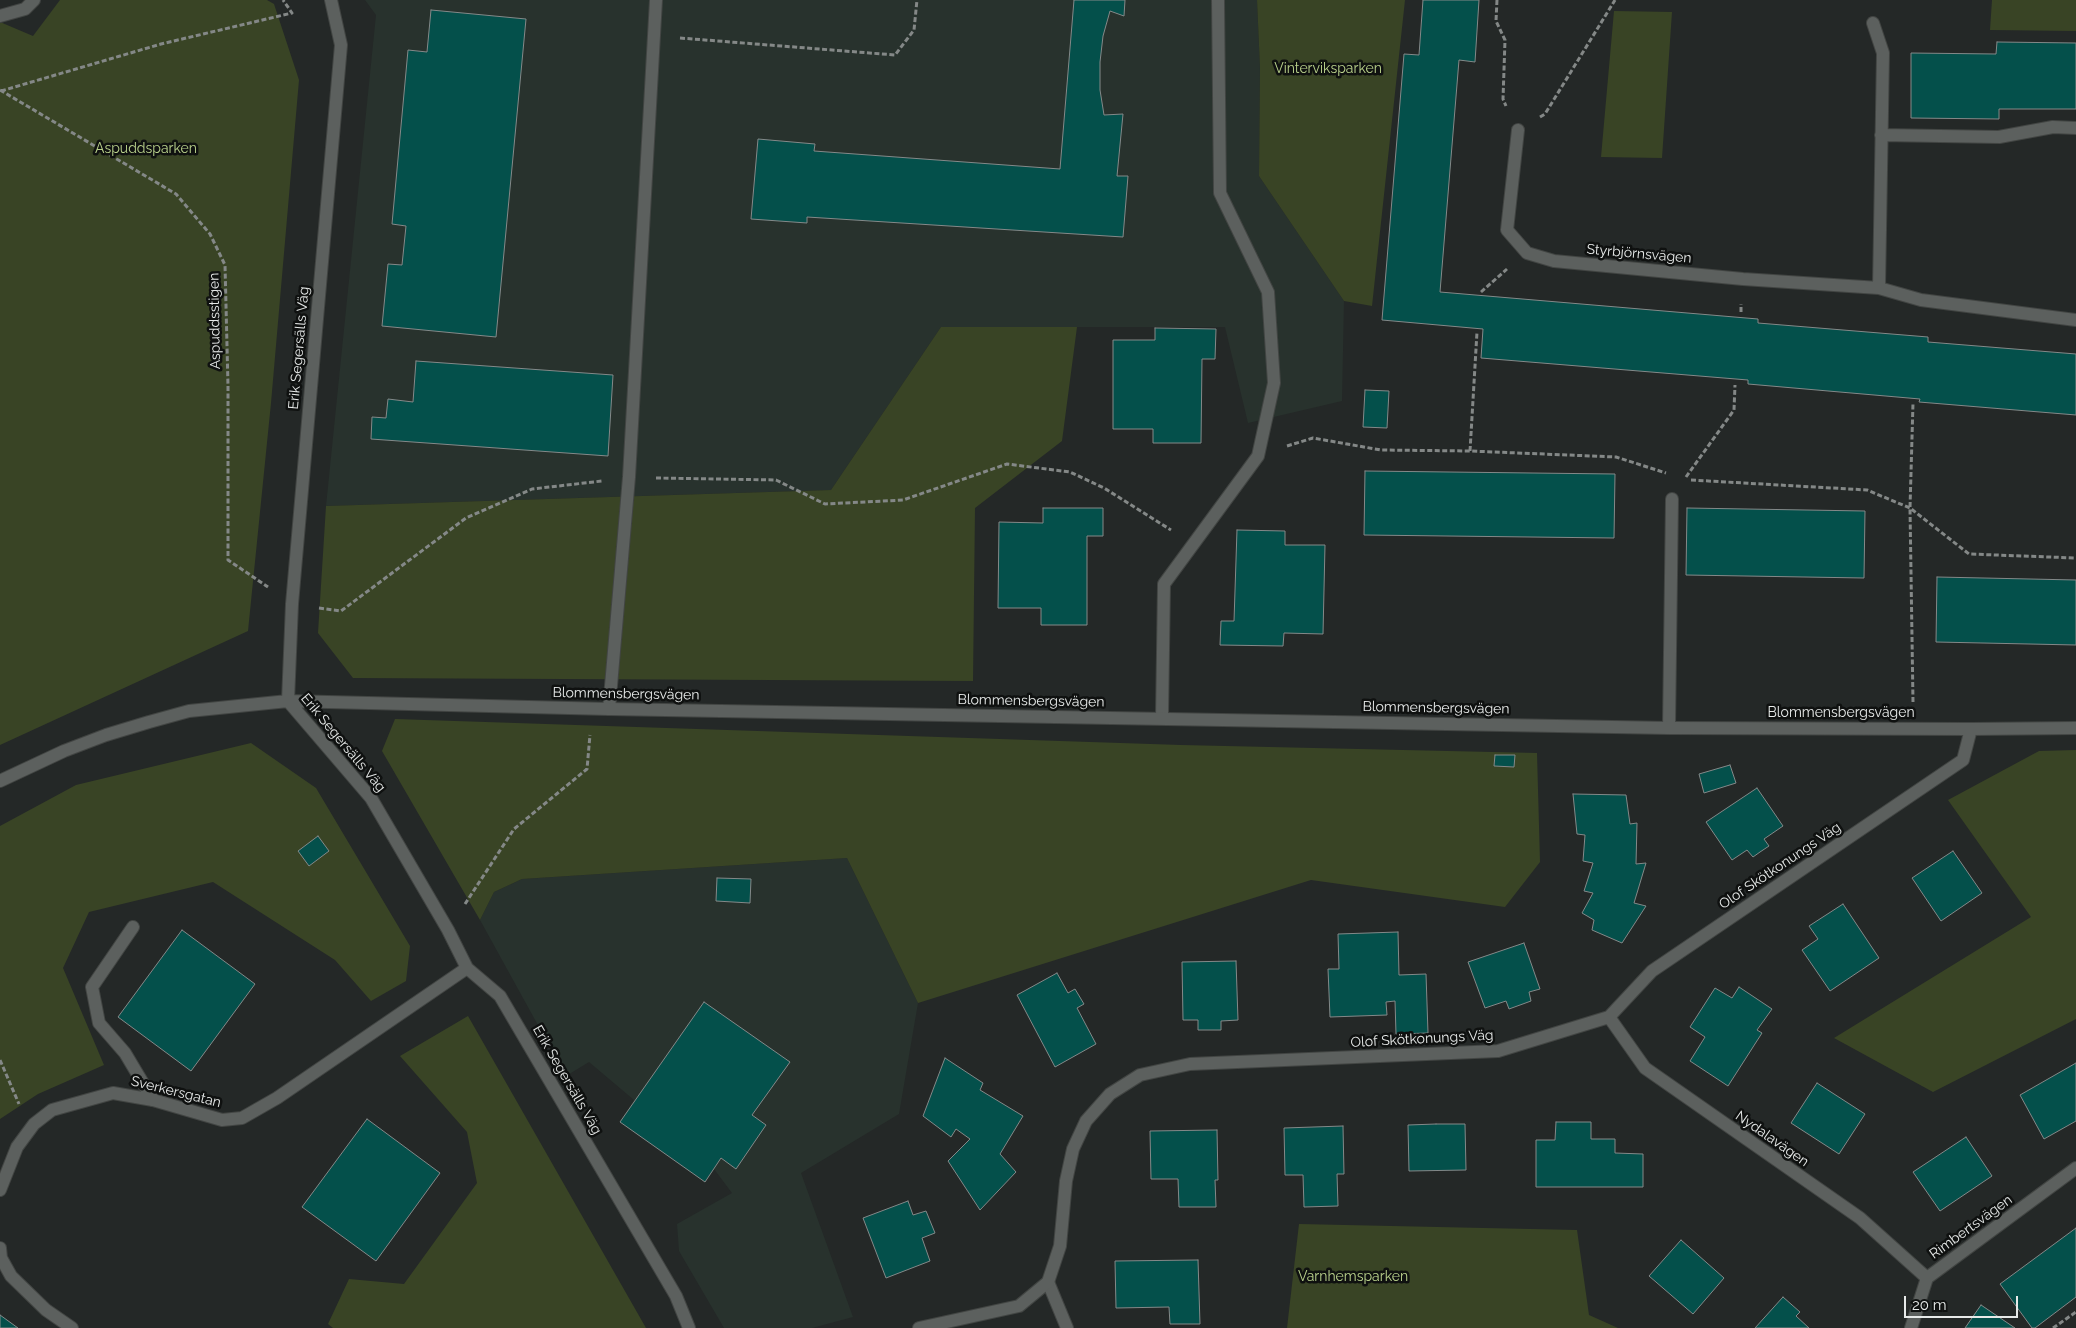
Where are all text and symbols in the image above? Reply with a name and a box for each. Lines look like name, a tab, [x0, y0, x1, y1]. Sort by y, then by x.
park label: Vinterviksparken	[1274, 61, 1382, 77]
park label: Aspuddsparken	[95, 141, 197, 157]
street label: Styrbjörnsvägen	[1586, 241, 1692, 267]
street label: Aspuddsstigen	[206, 272, 224, 370]
street label: Erik Segersälls Väg	[285, 286, 313, 410]
street label: Blommensbergsvägen	[552, 684, 700, 704]
street label: Erik Segersälls Väg	[297, 690, 389, 796]
street label: Blommensbergsvägen	[957, 691, 1105, 711]
street label: Blommensbergsvägen	[1362, 698, 1510, 718]
street label: Blommensbergsvägen	[1767, 705, 1915, 721]
street label: Olof Skötkonungs Väg	[1716, 819, 1844, 913]
street label: Erik Segersälls Väg	[529, 1022, 605, 1138]
street label: Olof Skötkonungs Väg	[1350, 1027, 1494, 1051]
street label: Sverkersgatan	[129, 1073, 223, 1111]
street label: Nydalavägen	[1732, 1108, 1812, 1170]
street label: Rimbertsvägen	[1926, 1191, 2016, 1263]
park label: Varnhemsparken	[1298, 1269, 1408, 1285]
scale bar	[1906, 1286, 2020, 1318]
text: 20 m	[1912, 1296, 1947, 1314]

